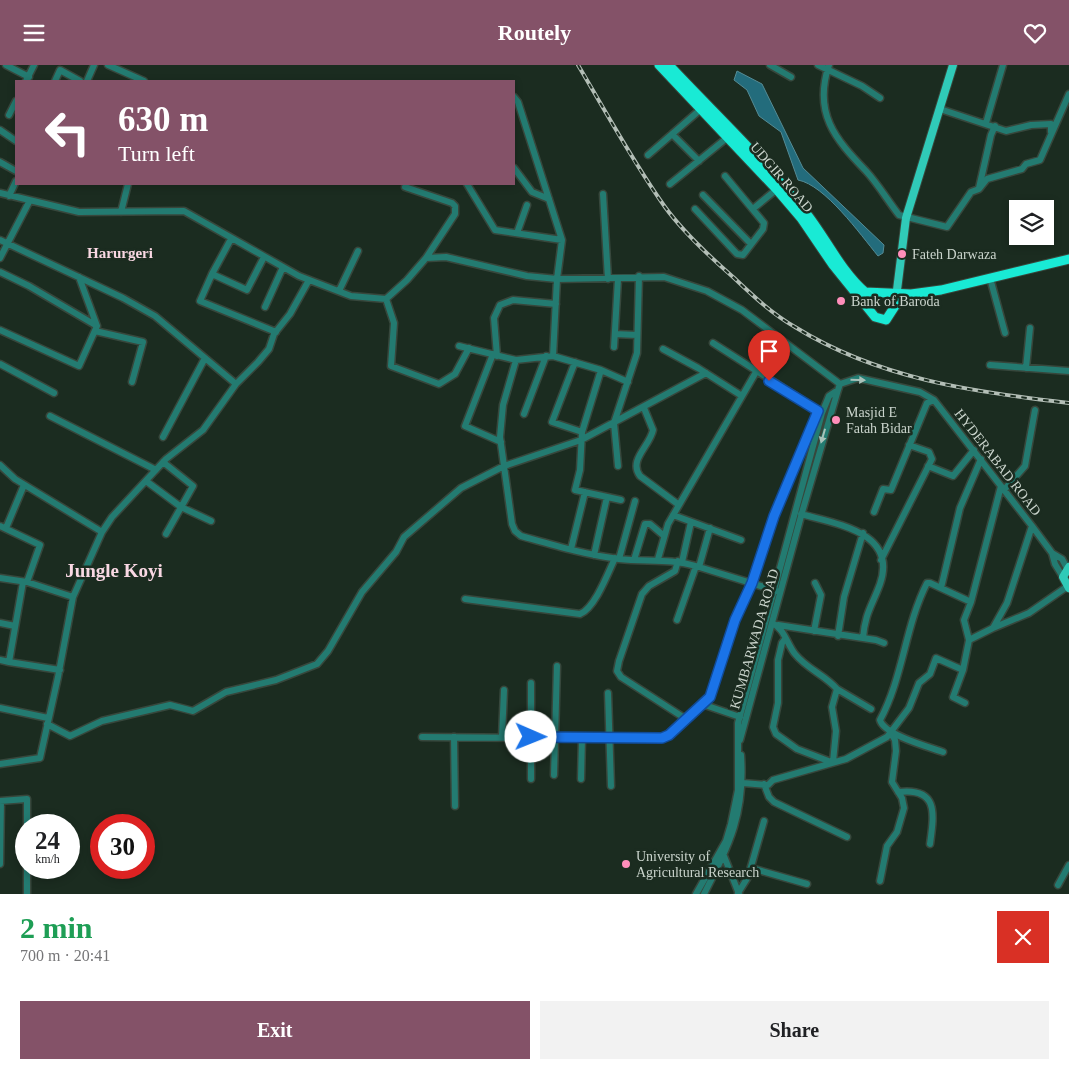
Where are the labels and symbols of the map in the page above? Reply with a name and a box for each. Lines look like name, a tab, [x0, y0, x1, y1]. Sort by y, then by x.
street label: UDGIR ROAD	[747, 139, 816, 215]
district label: Harurgeri	[87, 245, 153, 261]
place label: Fateh Darwaza	[912, 247, 997, 262]
marker: Fateh Darwaza	[896, 248, 908, 260]
place label: Bank of Baroda	[851, 294, 940, 309]
marker: Bank of Baroda	[835, 295, 847, 307]
pin	[748, 330, 790, 381]
one-way arrow	[850, 376, 866, 384]
place label: Masjid E Fatah Bidar	[846, 405, 912, 436]
street label: HYDERABAD ROAD	[951, 406, 1044, 519]
marker: Masjid E Fatah Bidar	[830, 414, 842, 426]
one-way arrow	[819, 429, 827, 444]
district label: Jungle Koyi	[65, 560, 163, 581]
street label: KUMBARWADA ROAD	[727, 567, 782, 711]
position arrow	[504, 710, 556, 762]
speed limit sign: 30	[90, 814, 155, 879]
place label: University of Agricultural Research	[636, 849, 759, 880]
marker: University of Agricultural Research	[620, 858, 632, 870]

